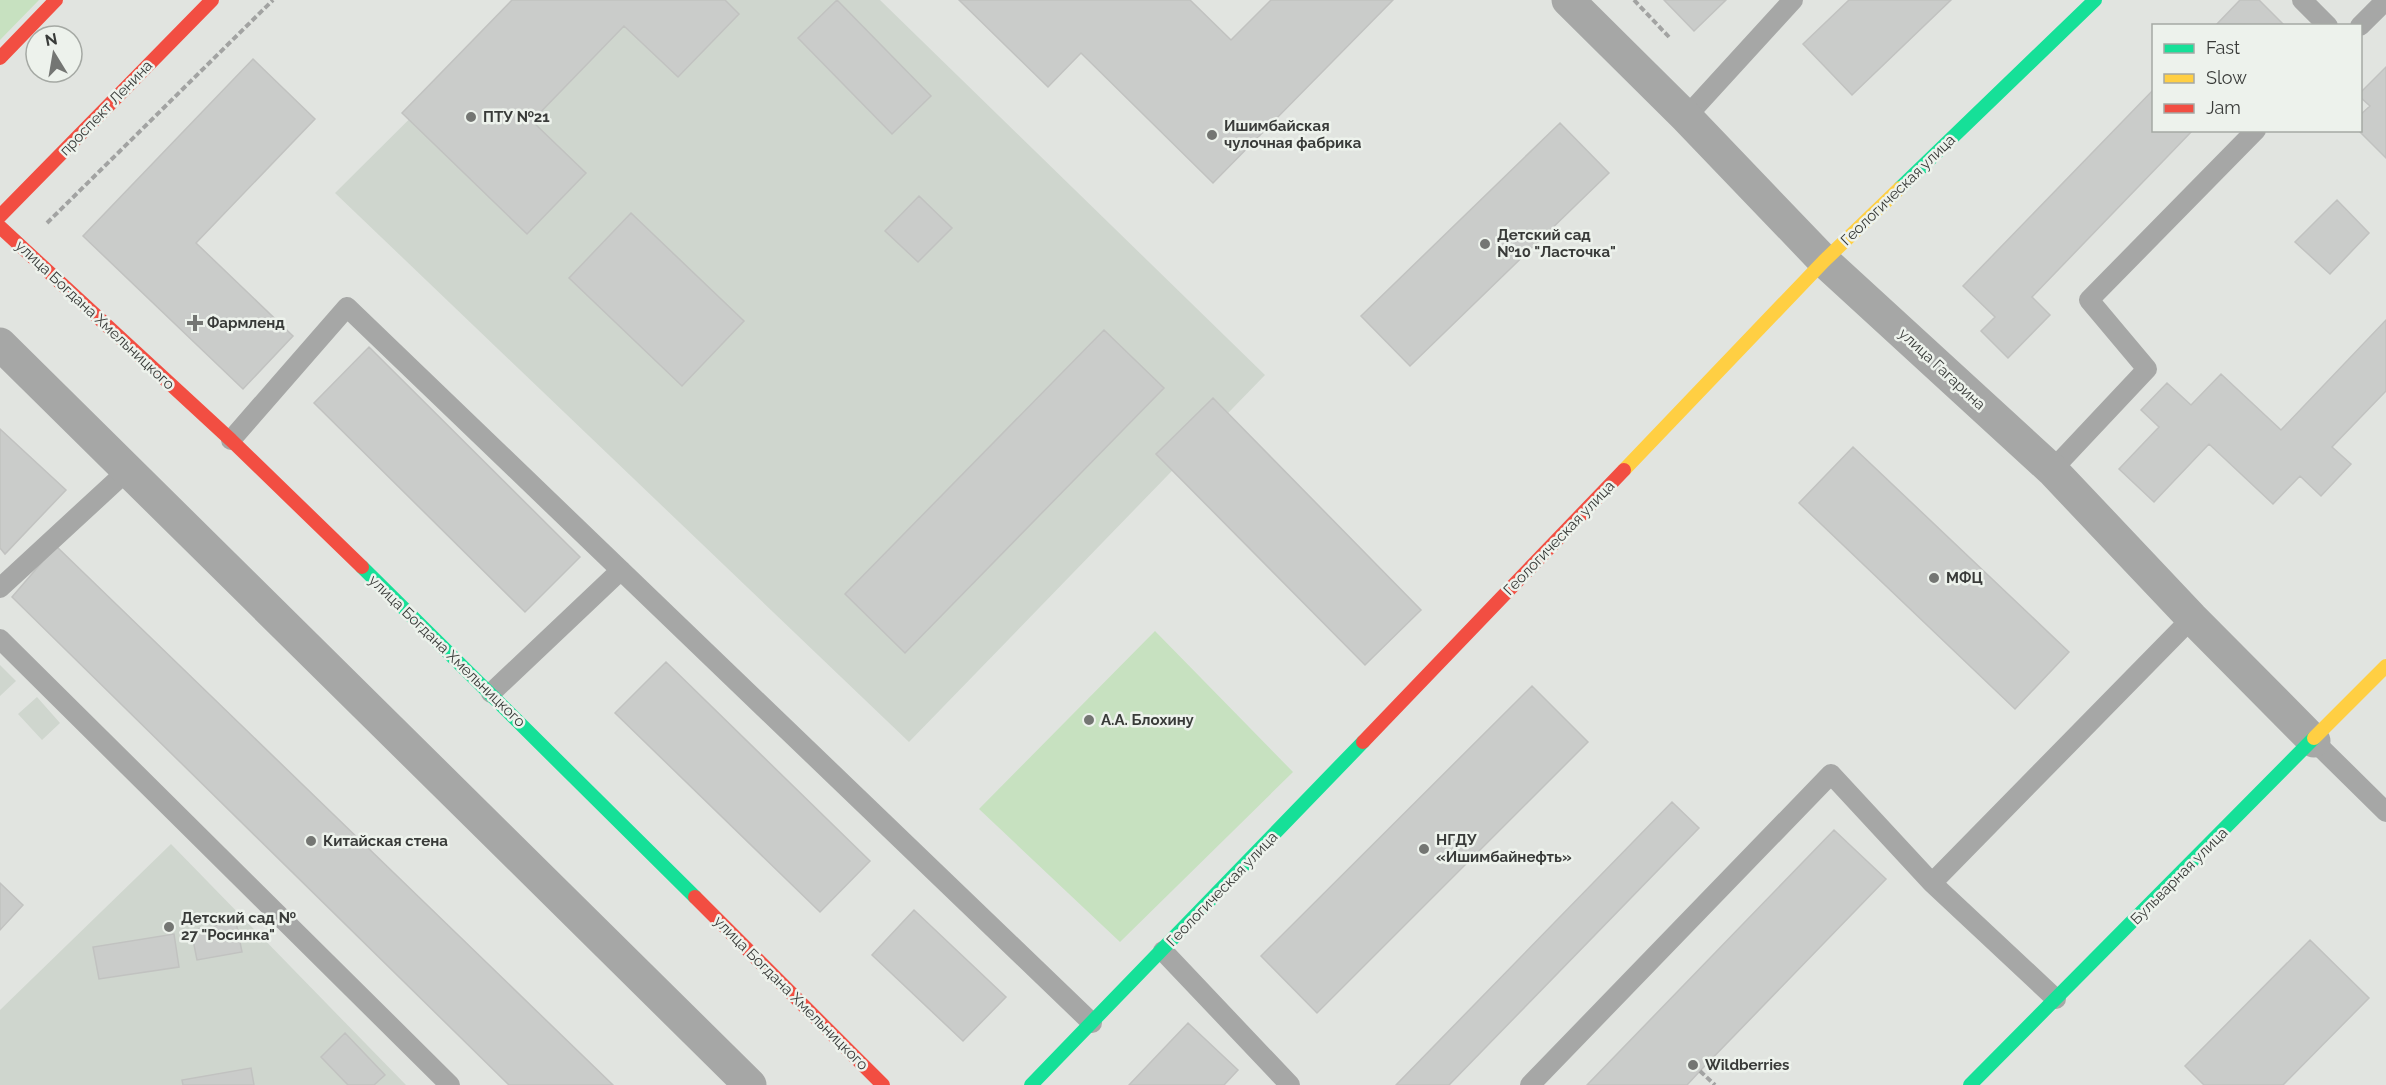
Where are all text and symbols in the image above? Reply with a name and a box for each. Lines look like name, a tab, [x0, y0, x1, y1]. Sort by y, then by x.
north arrow	[24, 24, 84, 84]
legend	[2152, 24, 2362, 132]
text: N	[43, 29, 59, 50]
text: Fast	[2206, 37, 2240, 58]
street label: проспект Ленина	[56, 57, 156, 159]
text: Slow	[2206, 67, 2247, 88]
text: Jam	[2206, 97, 2241, 118]
place label: ПТУ №21	[483, 108, 550, 126]
marker: ПТУ №21	[464, 110, 478, 124]
place label: Ишимбайская чулочная фабрика	[1224, 117, 1362, 152]
marker: Ишимбайская чулочная фабрика	[1205, 128, 1219, 142]
street label: Геологическая улица	[1837, 131, 1959, 249]
place label: Детский сад №10 "Ласточка"	[1497, 226, 1616, 261]
street label: улица Богдана Хмельницкого	[12, 236, 178, 394]
marker: Детский сад №10 "Ласточка"	[1478, 237, 1492, 251]
place label: Фармленд	[207, 314, 285, 332]
marker: Фармленд	[188, 316, 202, 330]
street label: улица Гагарина	[1895, 324, 1989, 414]
street label: Геологическая улица	[1500, 477, 1618, 599]
place label: МФЦ	[1946, 569, 1983, 587]
street label: улица Богдана Хмельницкого	[365, 571, 529, 731]
marker: МФЦ	[1927, 571, 1941, 585]
place label: А.А. Блохину	[1101, 711, 1195, 729]
marker: А.А. Блохину	[1082, 713, 1096, 727]
street label: Бульварная улица	[2127, 824, 2231, 928]
street label: Геологическая улица	[1163, 828, 1281, 950]
place label: НГДУ «Ишимбайнефть»	[1436, 831, 1572, 866]
place label: Китайская стена	[323, 832, 448, 850]
marker: Китайская стена	[304, 834, 318, 848]
marker: НГДУ «Ишимбайнефть»	[1417, 842, 1431, 856]
place label: Детский сад № 27 "Росинка"	[181, 909, 296, 944]
street label: улица Богдана Хмельницкого	[710, 912, 872, 1074]
marker: Детский сад № 27 "Росинка"	[162, 920, 176, 934]
place label: Wildberries	[1705, 1056, 1789, 1074]
marker: Wildberries	[1686, 1058, 1700, 1072]

